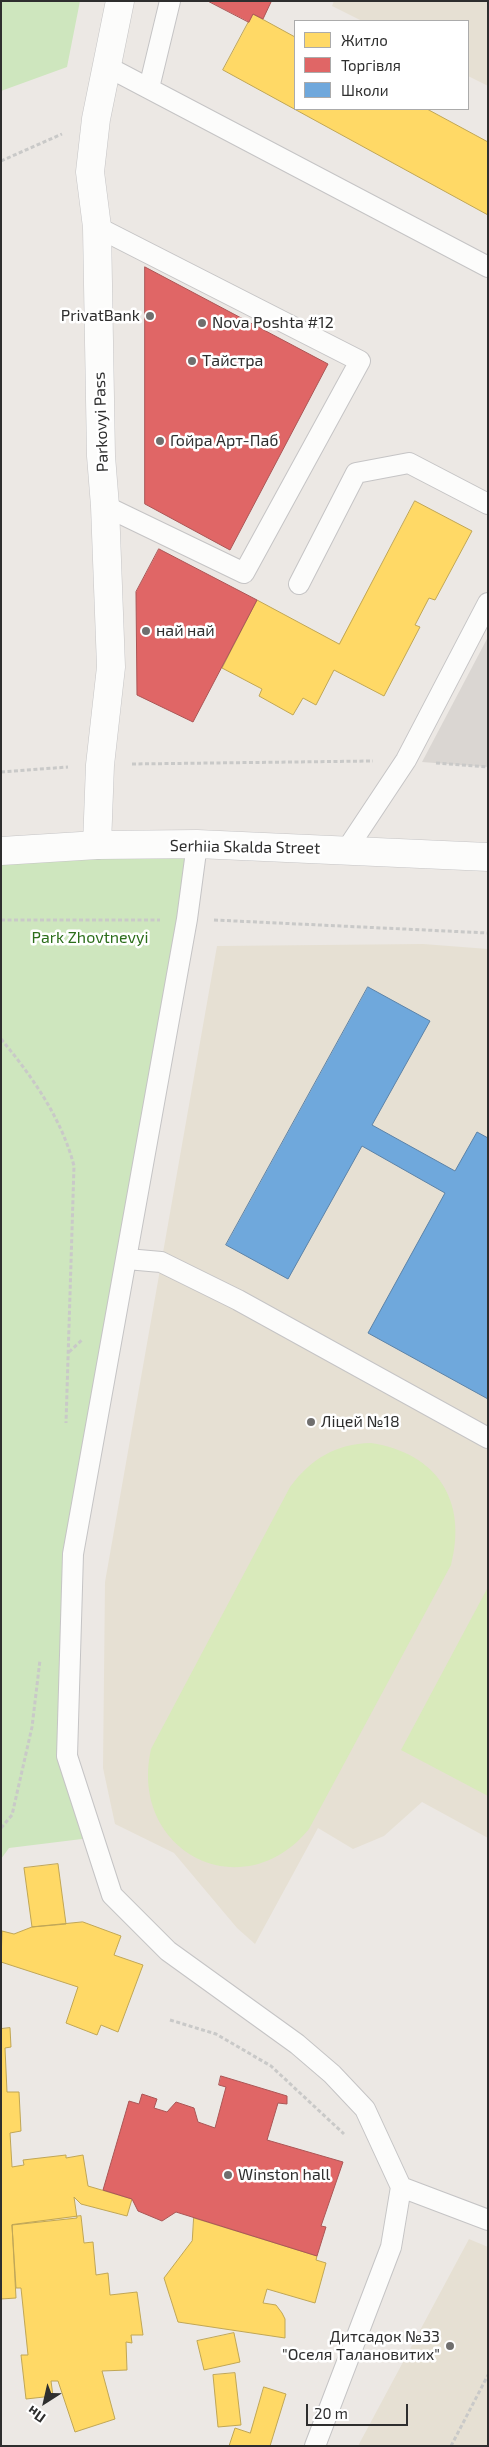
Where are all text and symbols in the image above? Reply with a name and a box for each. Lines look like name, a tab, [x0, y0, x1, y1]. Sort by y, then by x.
legend	[294, 20, 469, 110]
text: Житло	[341, 31, 388, 49]
text: Торгівля	[341, 56, 401, 74]
text: Школи	[341, 81, 389, 99]
place label: PrivatBank	[61, 306, 140, 326]
marker: PrivatBank	[144, 310, 156, 322]
place label: Nova Poshta #12	[212, 313, 334, 333]
marker: Nova Poshta #12	[196, 317, 208, 329]
place label: Тайстра	[202, 351, 263, 371]
marker: Тайстра	[186, 355, 198, 367]
street label: Parkovyi Pass	[90, 372, 112, 472]
place label: Гойра Арт-Паб	[170, 431, 278, 451]
marker: Гойра Арт-Паб	[154, 435, 166, 447]
place label: най най	[156, 621, 215, 641]
marker: най най	[140, 625, 152, 637]
street label: Serhiia Skalda Street	[170, 836, 320, 858]
park label: Park Zhovtnevyi	[32, 928, 148, 948]
place label: Ліцей №18	[321, 1412, 400, 1432]
marker: Ліцей №18	[305, 1416, 317, 1428]
place label: Winston hall	[238, 2165, 330, 2185]
marker: Winston hall	[222, 2169, 234, 2181]
place label: Дитсадок №33 "Оселя Талановитих"	[282, 2327, 440, 2365]
marker: Дитсадок №33 "Оселя Талановитих"	[444, 2340, 456, 2352]
north arrow	[20, 2377, 70, 2427]
scale bar	[309, 2394, 412, 2426]
text: Пн	[24, 2403, 48, 2427]
text: 20 m	[314, 2404, 348, 2422]

